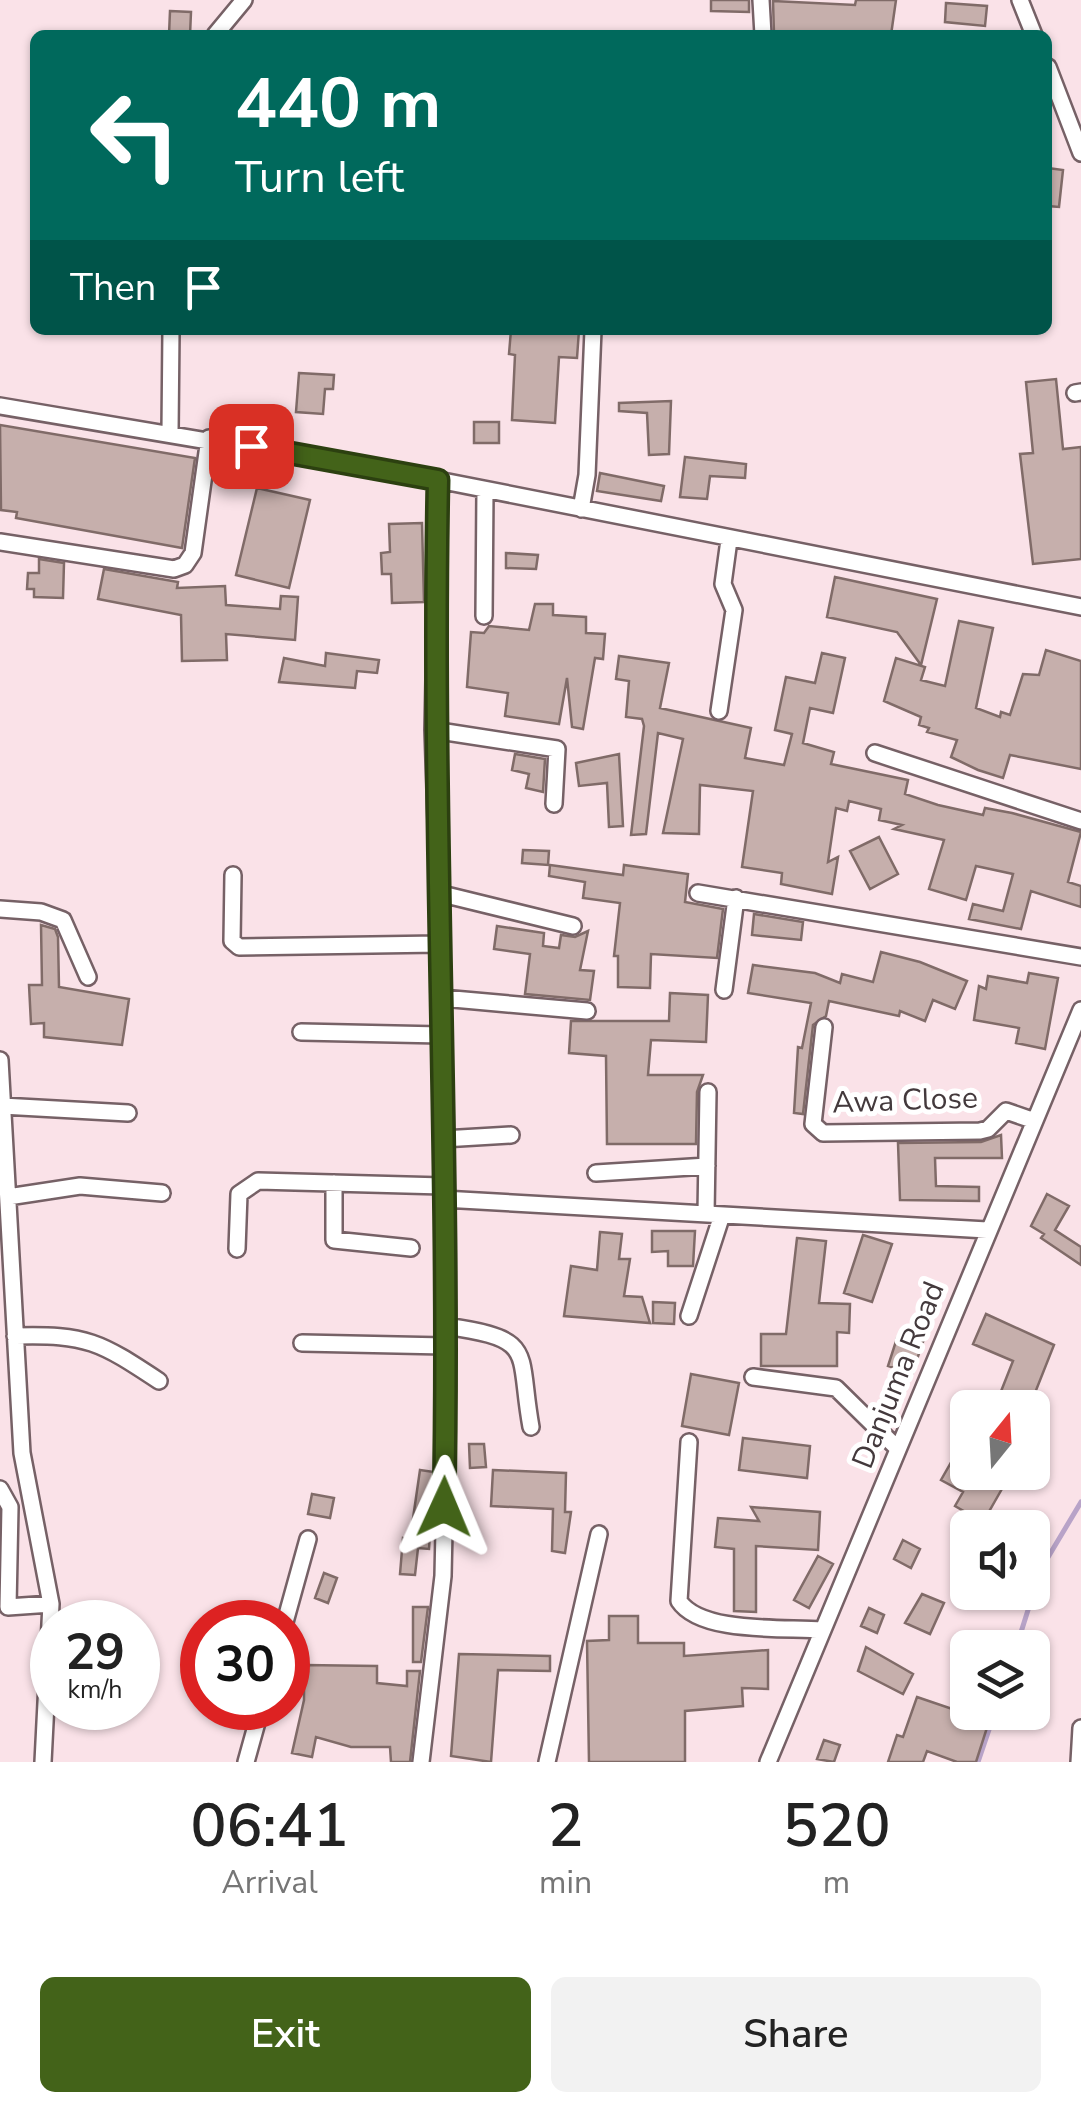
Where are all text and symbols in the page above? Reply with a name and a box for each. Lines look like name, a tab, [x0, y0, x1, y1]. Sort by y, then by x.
text: 440 m	[235, 56, 441, 152]
icon: left	[70, 70, 200, 200]
text: Turn left	[235, 147, 404, 208]
icon: arrive	[176, 260, 231, 315]
text: Then	[70, 262, 156, 313]
pin	[209, 404, 294, 489]
icon: arrive	[224, 419, 279, 474]
street label: Awa Close	[832, 1077, 978, 1124]
street label: Danjuma Road	[842, 1276, 955, 1475]
north arrow	[950, 1390, 1050, 1490]
map controls	[950, 1390, 1050, 1730]
position arrow	[392, 1455, 496, 1559]
button: sound	[950, 1510, 1050, 1610]
speed limit sign: 30	[180, 1600, 310, 1730]
text: 29	[65, 1618, 125, 1687]
button: layers	[950, 1630, 1050, 1730]
text: km/h	[67, 1673, 123, 1707]
text: 06:41	[190, 1785, 349, 1867]
text: 2	[548, 1785, 584, 1867]
text: 520	[783, 1785, 891, 1867]
text: Arrival	[221, 1861, 318, 1904]
text: min	[539, 1861, 592, 1904]
text: m	[823, 1861, 850, 1904]
button: Exit	[40, 1977, 531, 2092]
button: Share	[551, 1977, 1041, 2092]

